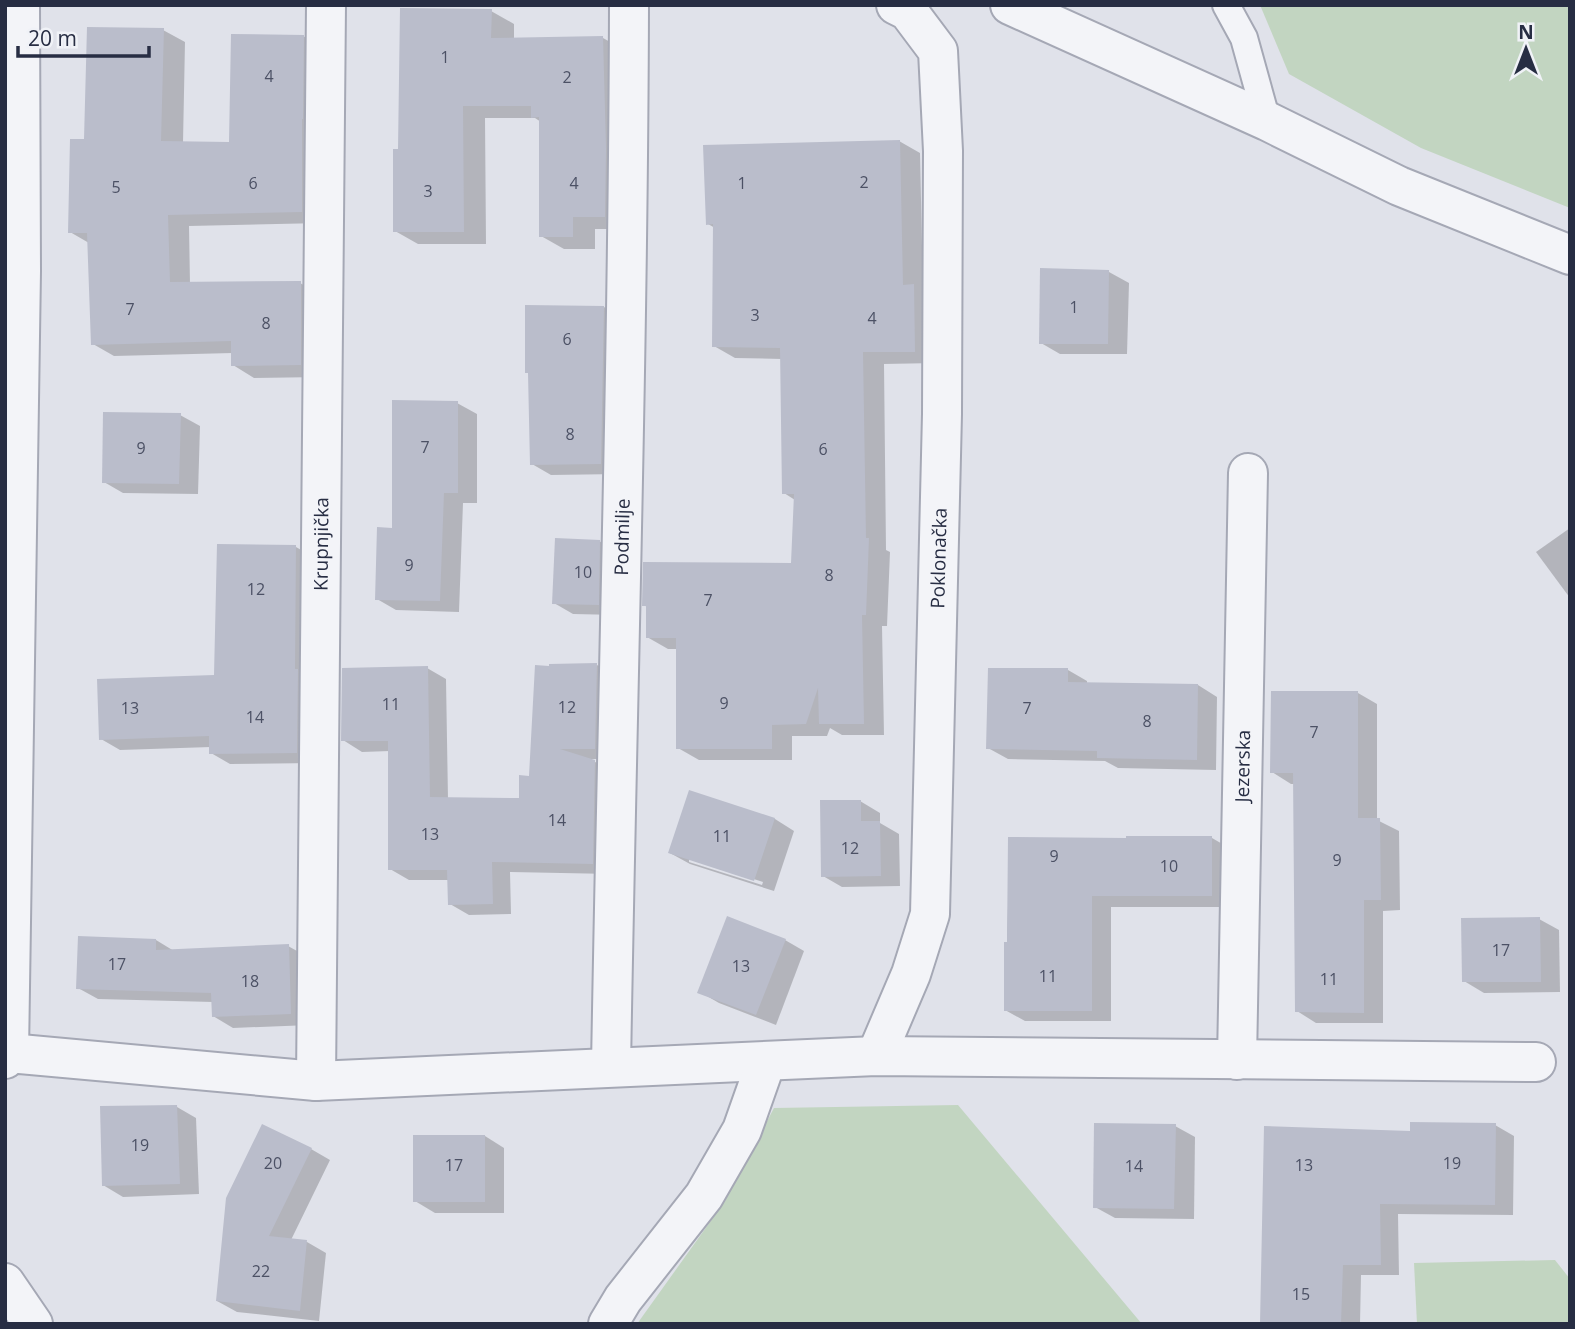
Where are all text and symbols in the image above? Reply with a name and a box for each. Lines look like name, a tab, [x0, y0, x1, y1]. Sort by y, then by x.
scale bar	[18, 14, 149, 58]
north arrow	[1491, 14, 1561, 84]
text: N	[1518, 19, 1534, 45]
text: 20 m	[28, 24, 77, 52]
house number: 1	[440, 46, 450, 68]
house number: 4	[264, 65, 274, 87]
house number: 2	[562, 66, 572, 88]
house number: 2	[859, 171, 869, 193]
house number: 6	[248, 172, 258, 194]
house number: 4	[569, 172, 579, 194]
house number: 1	[737, 172, 747, 194]
house number: 5	[111, 176, 121, 198]
house number: 3	[423, 180, 433, 202]
house number: 1	[1069, 296, 1079, 318]
house number: 7	[125, 298, 135, 320]
house number: 3	[750, 304, 760, 326]
house number: 4	[867, 307, 877, 329]
house number: 8	[261, 312, 271, 334]
house number: 6	[562, 328, 572, 350]
house number: 8	[565, 423, 575, 445]
house number: 7	[420, 436, 430, 458]
house number: 9	[136, 437, 146, 459]
house number: 6	[818, 438, 828, 460]
street label: Krupnjička	[308, 497, 334, 591]
street label: Podmilje	[608, 498, 636, 576]
street label: Poklonačka	[924, 507, 953, 609]
house number: 9	[404, 554, 414, 576]
house number: 10	[574, 561, 592, 583]
house number: 8	[824, 564, 834, 586]
house number: 12	[247, 578, 265, 600]
house number: 7	[703, 589, 713, 611]
house number: 9	[719, 692, 729, 714]
house number: 11	[382, 693, 400, 715]
house number: 12	[558, 696, 576, 718]
house number: 13	[121, 697, 139, 719]
house number: 7	[1022, 697, 1032, 719]
house number: 14	[246, 706, 264, 728]
house number: 8	[1142, 710, 1152, 732]
house number: 7	[1309, 721, 1319, 743]
street label: Jezerska	[1229, 729, 1256, 805]
house number: 14	[548, 809, 566, 831]
house number: 13	[421, 823, 439, 845]
house number: 11	[713, 825, 731, 847]
house number: 12	[841, 837, 859, 859]
house number: 9	[1049, 845, 1059, 867]
house number: 9	[1332, 849, 1342, 871]
house number: 10	[1160, 855, 1178, 877]
house number: 17	[1492, 939, 1510, 961]
house number: 17	[108, 953, 126, 975]
house number: 13	[732, 955, 750, 977]
house number: 11	[1039, 965, 1057, 987]
house number: 11	[1320, 968, 1338, 990]
house number: 18	[241, 970, 259, 992]
house number: 19	[131, 1134, 149, 1156]
house number: 20	[264, 1152, 282, 1174]
house number: 19	[1443, 1152, 1461, 1174]
house number: 17	[445, 1154, 463, 1176]
house number: 13	[1295, 1154, 1313, 1176]
house number: 14	[1125, 1155, 1143, 1177]
house number: 22	[252, 1260, 270, 1282]
house number: 15	[1292, 1283, 1310, 1305]

